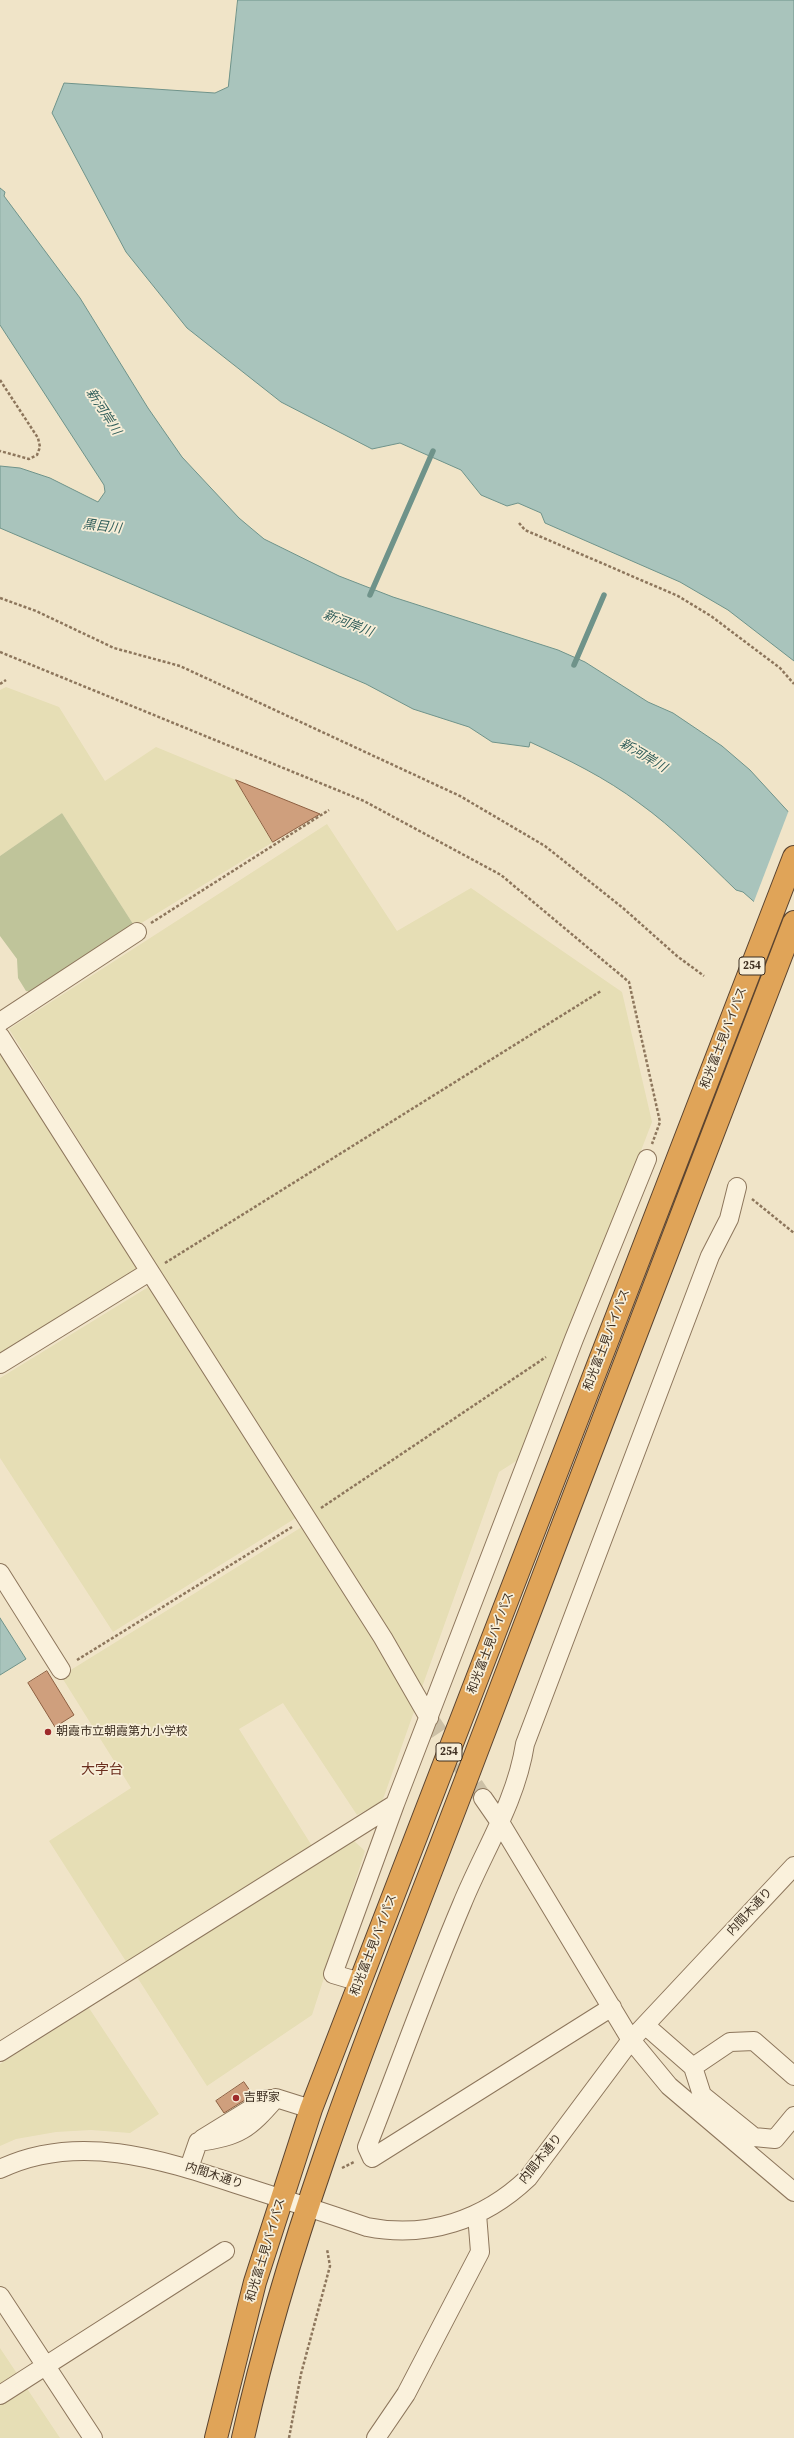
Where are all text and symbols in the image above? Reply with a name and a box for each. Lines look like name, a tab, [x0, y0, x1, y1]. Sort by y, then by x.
water label: 新河岸川	[82, 386, 124, 438]
water label: 黒目川	[82, 517, 122, 537]
water label: 新河岸川	[321, 607, 375, 641]
water label: 新河岸川	[617, 736, 669, 776]
road number: 254	[739, 957, 765, 975]
street label: 和光富士見バイパス	[698, 985, 750, 1091]
street label: 和光富士見バイパス	[581, 1287, 633, 1393]
street label: 和光富士見バイパス	[465, 1590, 517, 1696]
place label: 朝霞市立朝霞第九小学校	[56, 1725, 188, 1739]
marker: 朝霞市立朝霞第九小学校	[43, 1727, 53, 1737]
road number: 254	[436, 1743, 462, 1761]
district label: 大字台	[81, 1762, 123, 1778]
street label: 内間木通り	[724, 1885, 776, 1939]
street label: 和光富士見バイパス	[348, 1892, 400, 1998]
place label: 吉野家	[244, 2091, 280, 2105]
marker: 吉野家	[231, 2093, 241, 2103]
street label: 内間木通り	[517, 2131, 565, 2187]
street label: 内間木通り	[183, 2160, 245, 2192]
street label: 和光富士見バイパス	[243, 2196, 289, 2304]

